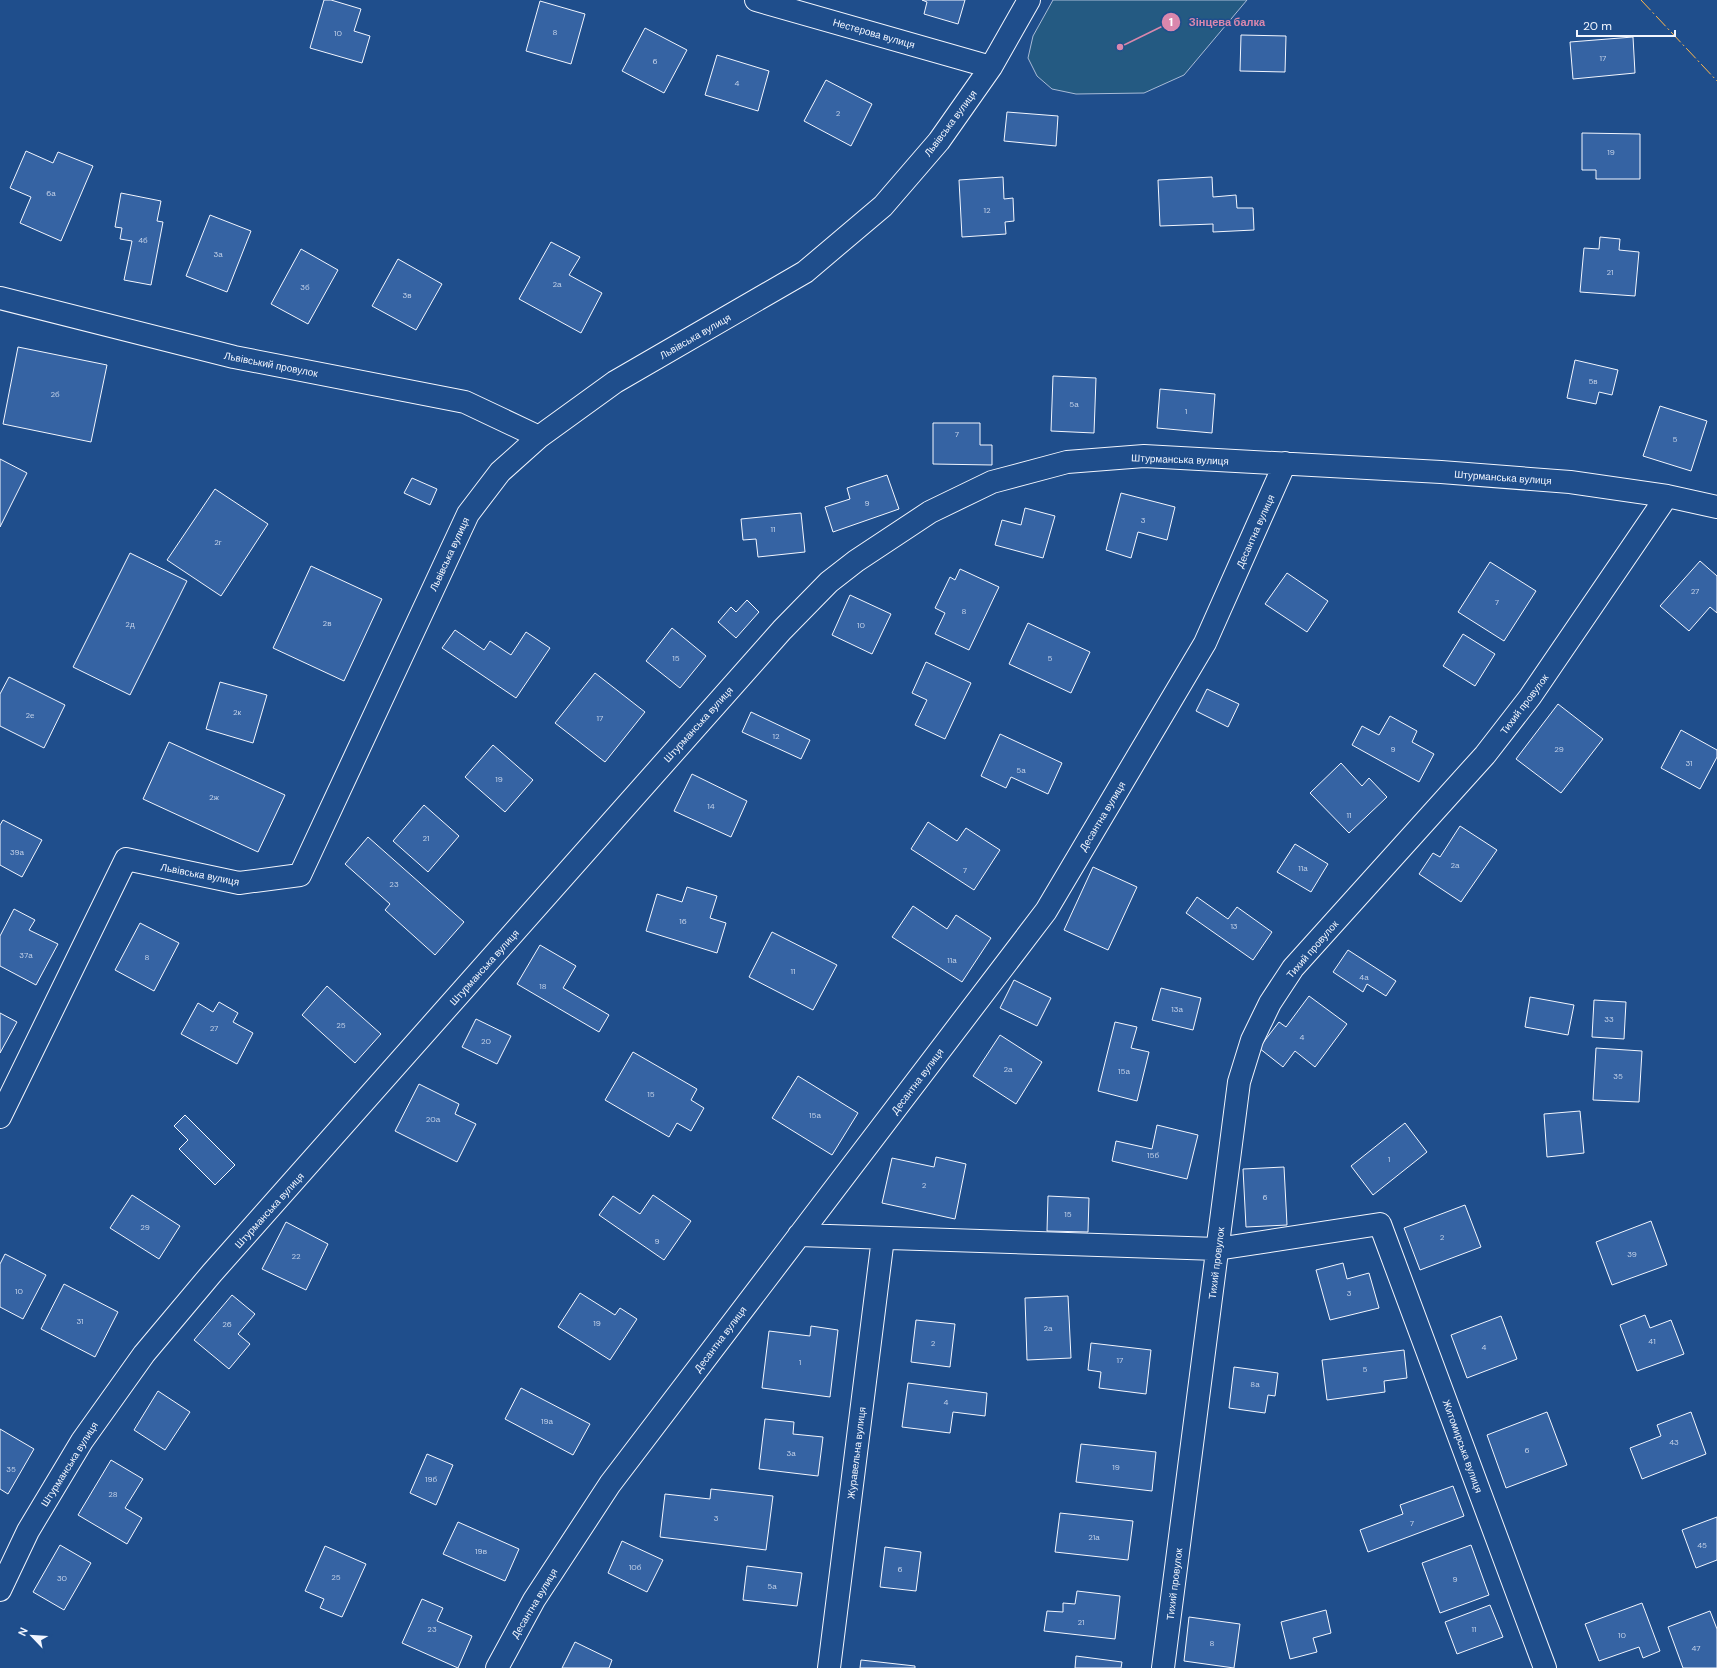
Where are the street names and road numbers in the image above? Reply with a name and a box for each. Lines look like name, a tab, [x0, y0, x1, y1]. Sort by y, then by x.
street label: Нестерова вулиця	[831, 16, 916, 51]
street label: Львівська вулиця	[921, 87, 980, 159]
street label: Львівська вулиця	[657, 311, 733, 362]
street label: Львівський провулок	[223, 349, 319, 380]
street label: Штурманська вулиця	[1131, 451, 1229, 468]
street label: Штурманська вулиця	[1454, 468, 1552, 487]
street label: Десантна вулиця	[1233, 492, 1277, 570]
street label: Львівська вулиця	[427, 515, 472, 593]
street label: Тихий провулок	[1497, 671, 1552, 737]
street label: Штурманська вулиця	[661, 684, 736, 765]
street label: Десантна вулиця	[1076, 779, 1128, 854]
street label: Львівська вулиця	[159, 860, 240, 889]
street label: Тихий провулок	[1284, 917, 1341, 981]
street label: Штурманська вулиця	[447, 927, 522, 1008]
street label: Десантна вулиця	[888, 1046, 946, 1117]
street label: Штурманська вулиця	[232, 1170, 307, 1251]
street label: Тихий провулок	[1206, 1226, 1227, 1300]
street label: Десантна вулиця	[691, 1304, 749, 1375]
street label: Житомирська вулиця	[1440, 1398, 1485, 1495]
street label: Журавельна вулиця	[844, 1406, 869, 1500]
street label: Штурманська вулиця	[38, 1419, 101, 1509]
street label: Тихий провулок	[1164, 1547, 1185, 1621]
street label: Десантна вулиця	[508, 1566, 560, 1641]

